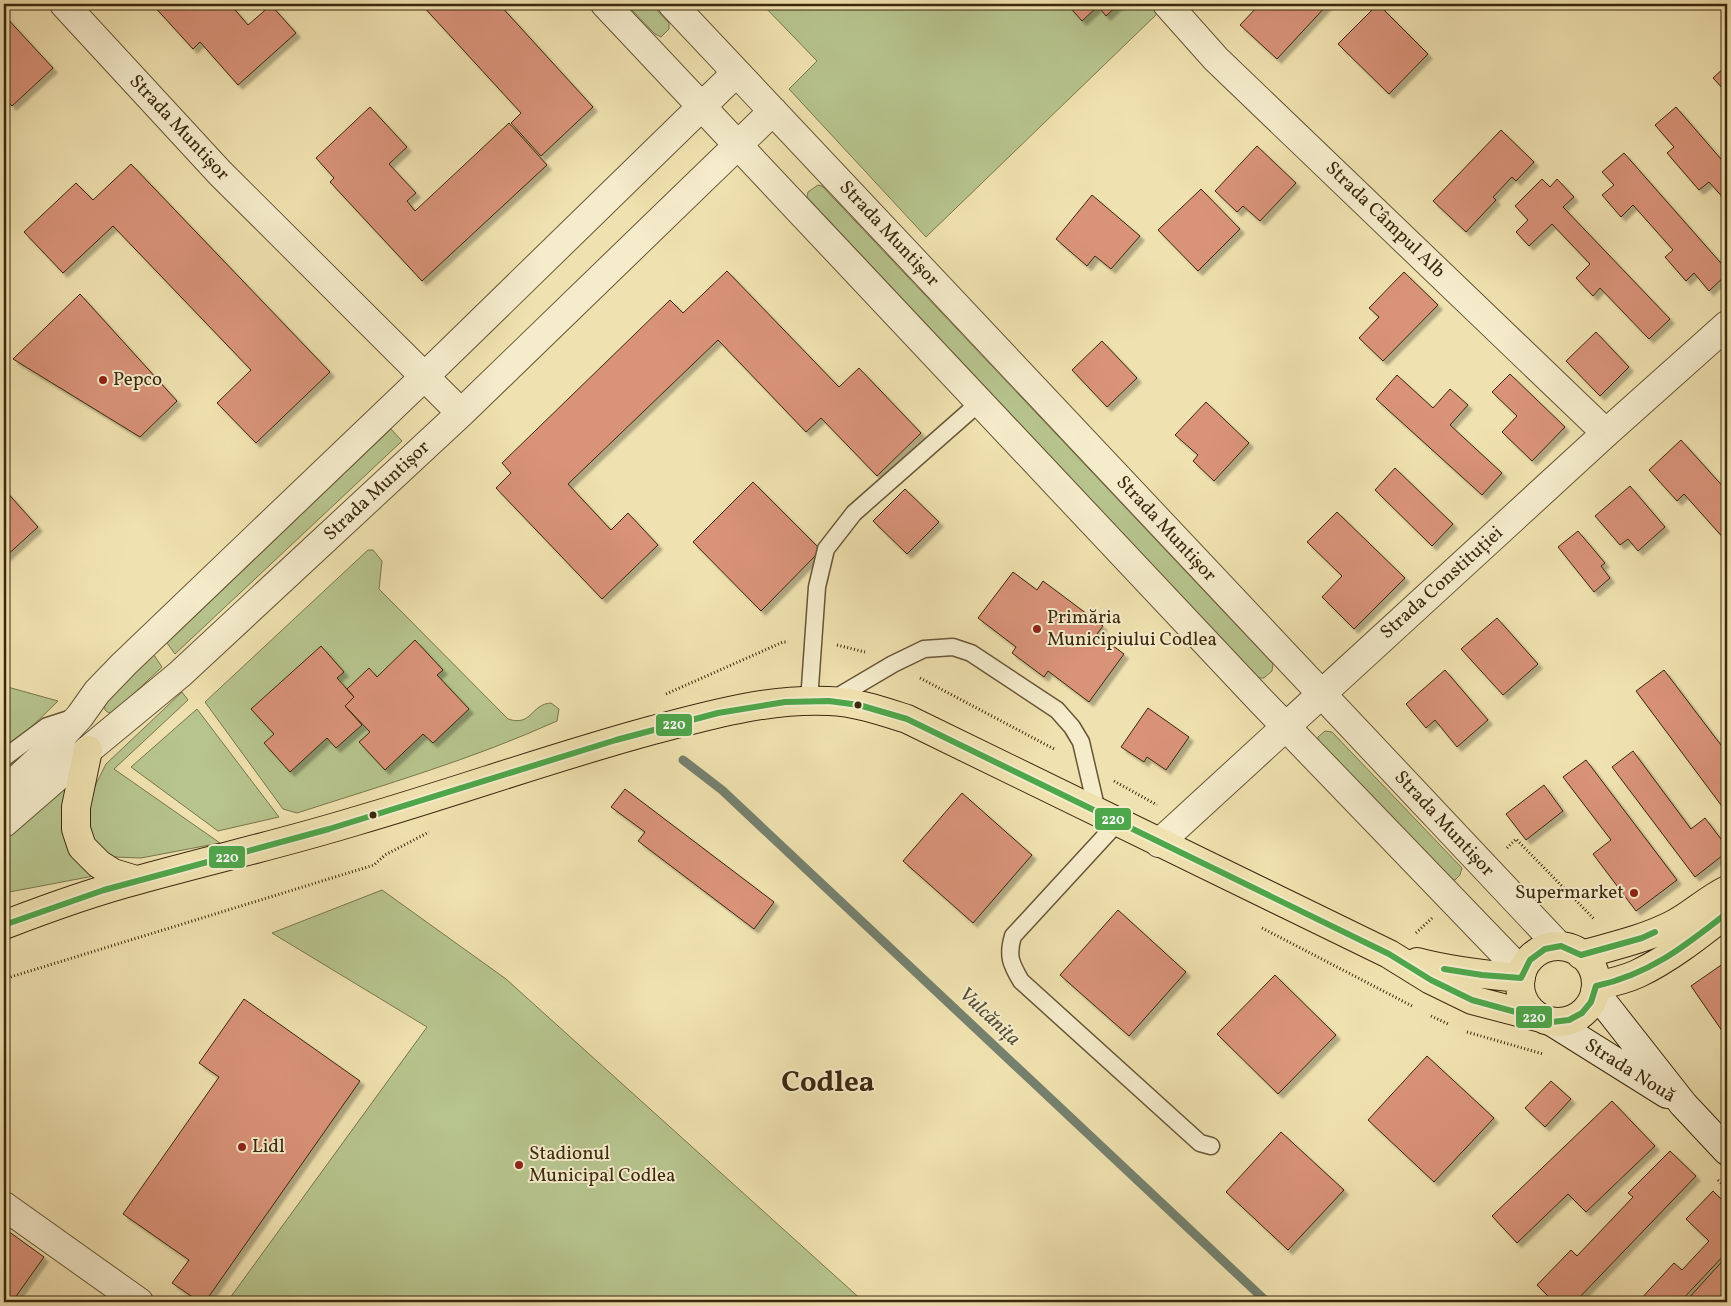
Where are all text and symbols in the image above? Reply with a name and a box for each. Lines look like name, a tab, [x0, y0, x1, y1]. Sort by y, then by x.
street label: Strada Muntișor	[123, 69, 235, 187]
street label: Strada Câmpul Alb	[1319, 156, 1451, 284]
street label: Strada Muntișor	[833, 175, 945, 293]
place label: Pepco	[113, 367, 162, 393]
marker: Pepco	[97, 374, 109, 386]
street label: Strada Muntișor	[318, 435, 436, 547]
street label: Strada Muntișor	[1110, 470, 1222, 588]
street label: Strada Constituției	[1375, 520, 1509, 645]
place label: Primăria Municipiului Codlea	[1047, 605, 1217, 653]
marker: Primăria Municipiului Codlea	[1031, 623, 1043, 635]
unlabelled marker	[853, 700, 863, 710]
line badge: 220	[655, 713, 693, 737]
text: 220	[662, 716, 686, 735]
street label: Strada Muntișor	[1388, 765, 1500, 883]
line badge: 220	[1094, 807, 1132, 831]
unlabelled marker	[368, 810, 378, 820]
text: 220	[1101, 811, 1125, 830]
line badge: 220	[208, 845, 246, 869]
text: 220	[215, 849, 239, 868]
place label: Supermarket	[1515, 880, 1624, 906]
marker: Supermarket	[1628, 887, 1640, 899]
water label: Vulcănița	[952, 981, 1026, 1053]
line badge: 220	[1515, 1005, 1553, 1029]
text: 220	[1522, 1009, 1546, 1028]
street label: Strada Nouă	[1579, 1033, 1681, 1109]
district label: Codlea	[781, 1063, 875, 1104]
place label: Lidl	[252, 1134, 285, 1160]
marker: Lidl	[236, 1141, 248, 1153]
place label: Stadionul Municipal Codlea	[529, 1141, 676, 1189]
marker: Stadionul Municipal Codlea	[513, 1159, 525, 1171]

